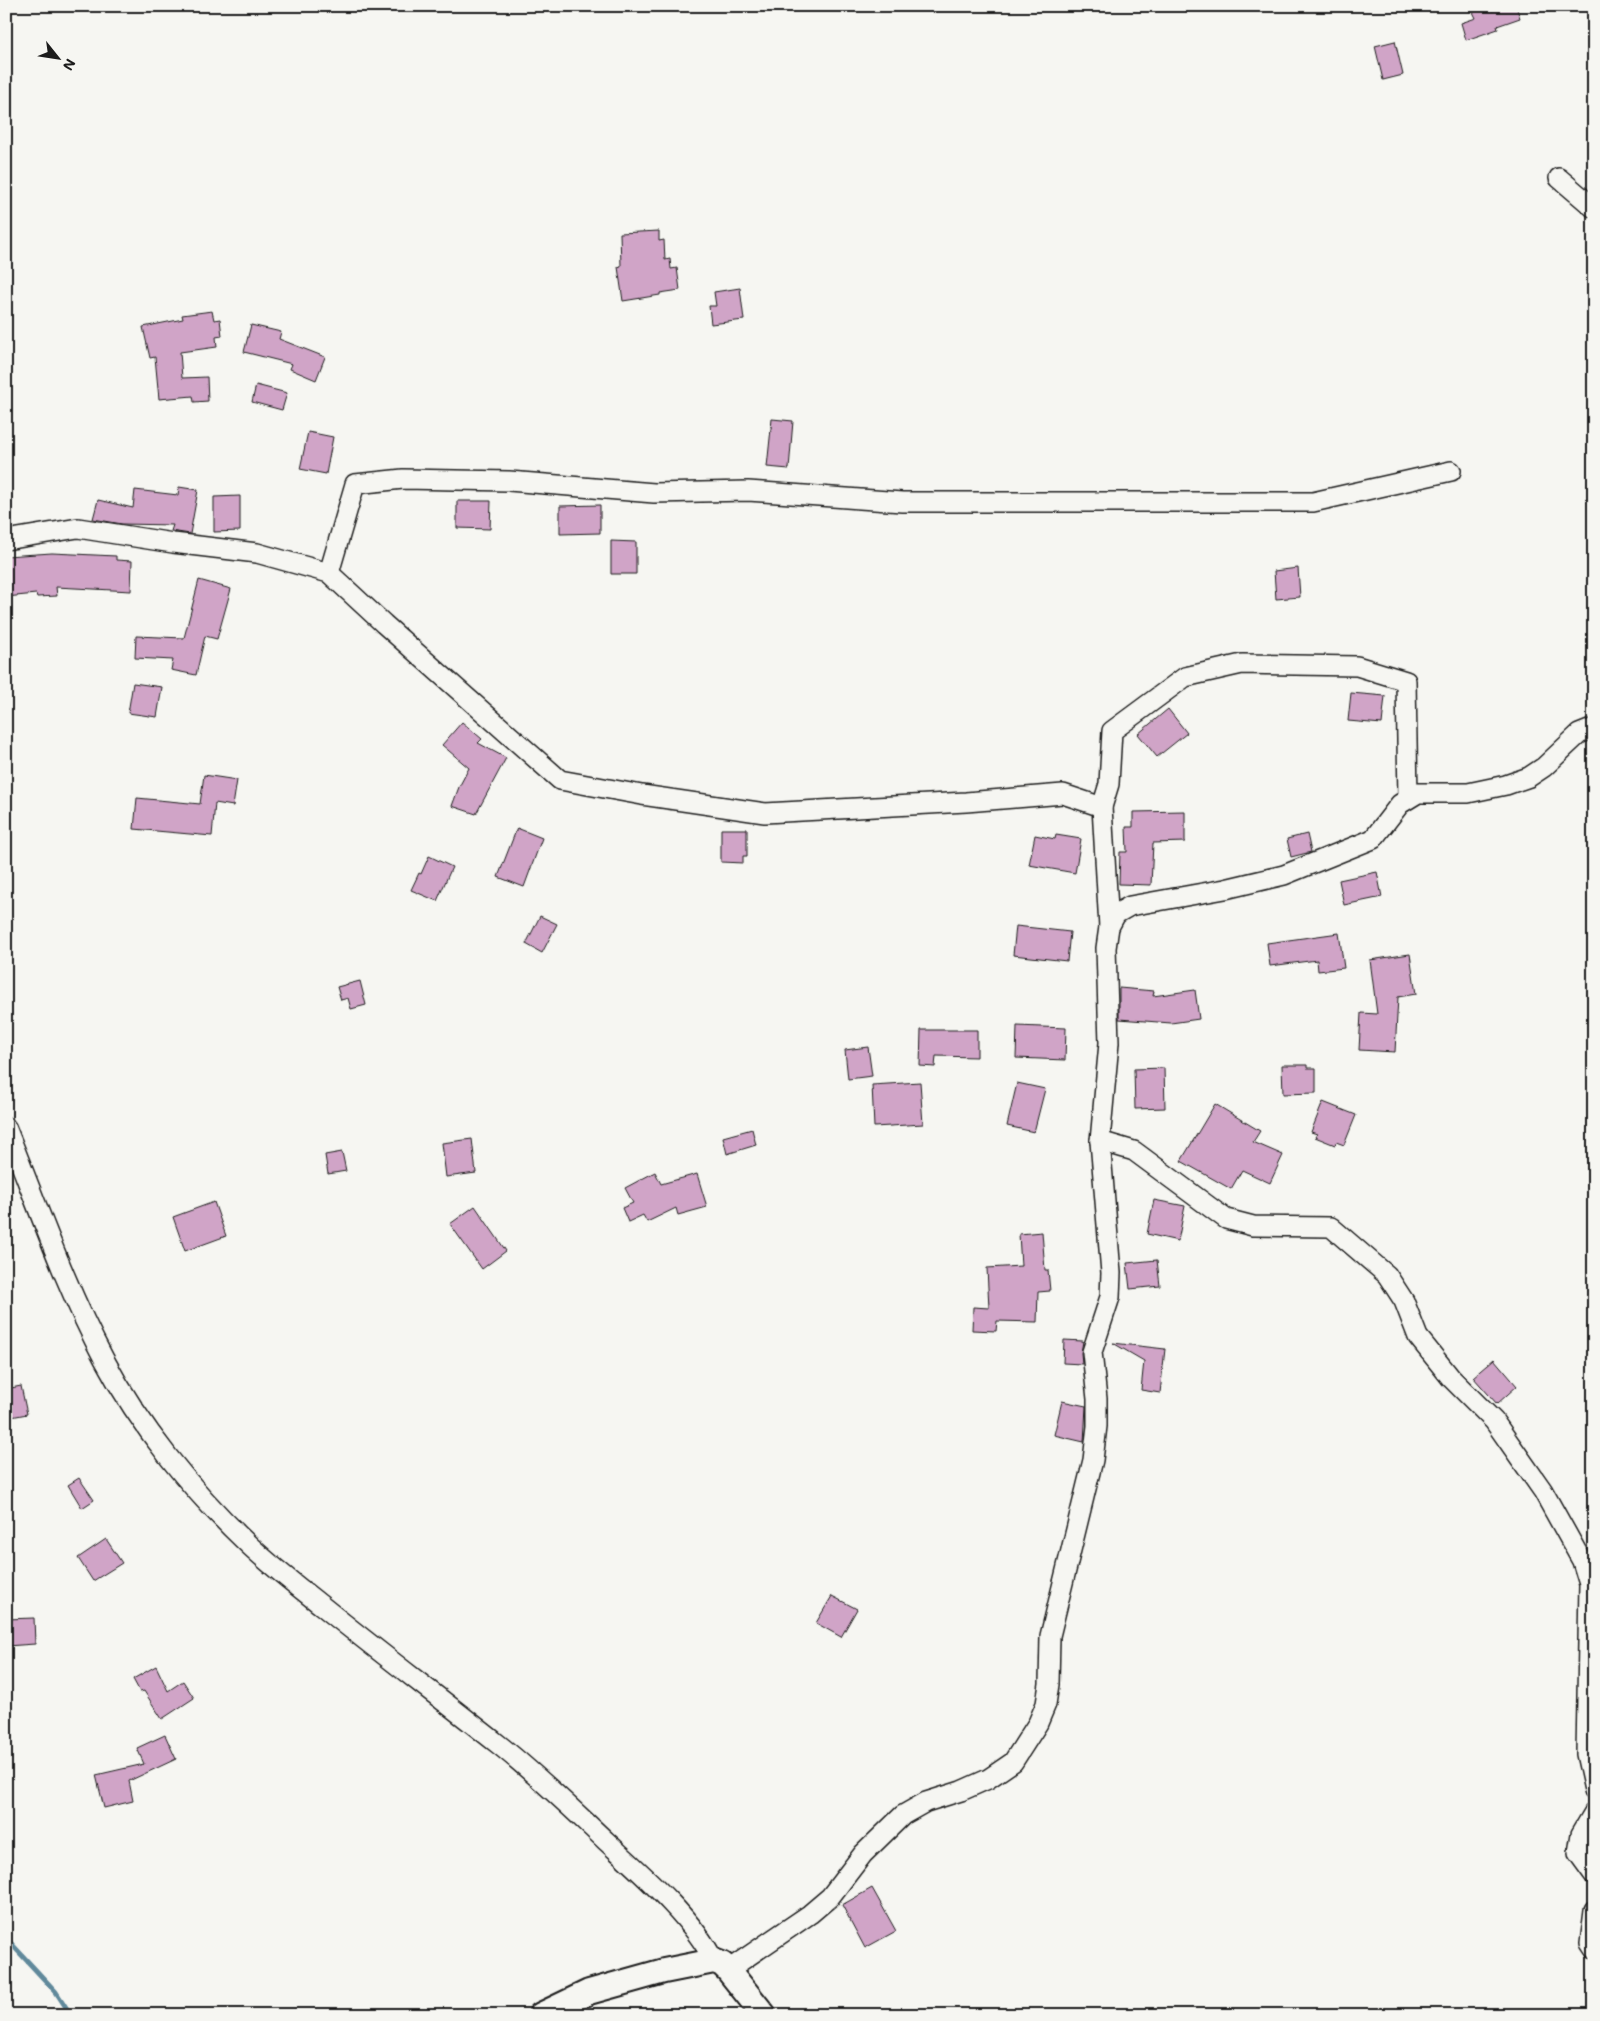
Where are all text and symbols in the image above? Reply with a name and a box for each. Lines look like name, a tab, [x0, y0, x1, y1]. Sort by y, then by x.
north arrow	[32, 32, 82, 82]
text: N	[59, 55, 81, 74]

